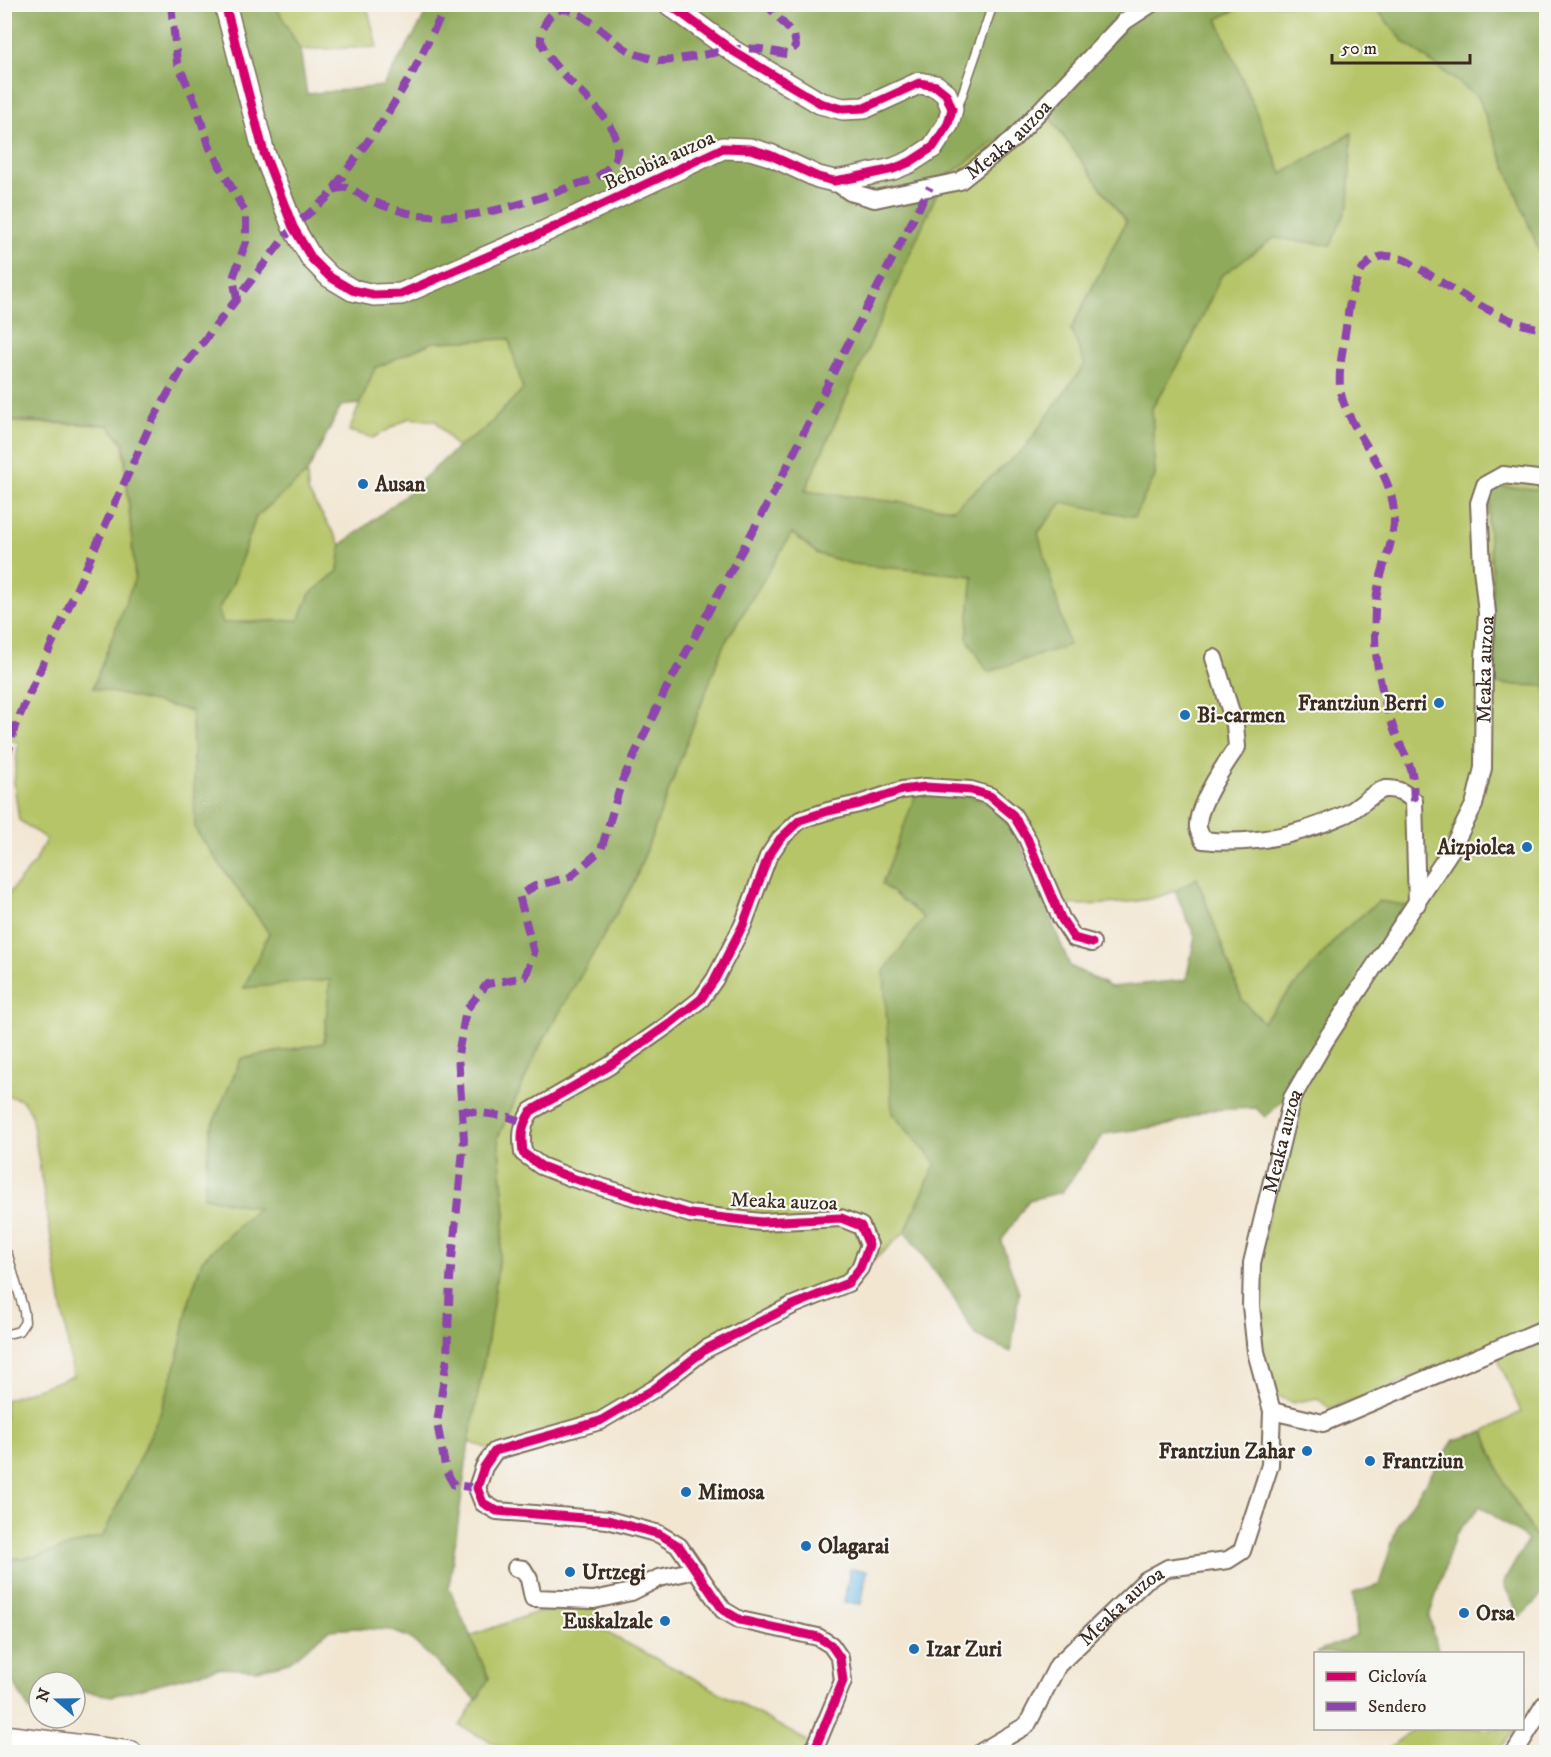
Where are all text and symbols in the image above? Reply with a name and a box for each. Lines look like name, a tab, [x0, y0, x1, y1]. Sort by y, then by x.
scale bar	[1332, 27, 1470, 65]
text: 50 m	[1341, 38, 1377, 60]
street label: Meaka auzoa	[960, 94, 1058, 186]
street label: Behobia auzoa	[600, 125, 719, 197]
place label: Ausan	[374, 472, 426, 498]
marker: Ausan	[356, 477, 370, 491]
street label: Meaka auzoa	[1471, 615, 1501, 723]
place label: Frantziun Berri	[1298, 691, 1428, 717]
marker: Frantziun Berri	[1432, 696, 1446, 710]
place label: Bi-carmen	[1197, 703, 1286, 729]
marker: Bi-carmen	[1178, 708, 1192, 722]
place label: Aizpiolea	[1436, 835, 1516, 861]
marker: Aizpiolea	[1520, 840, 1534, 854]
street label: Meaka auzoa	[1257, 1084, 1309, 1197]
street label: Meaka auzoa	[730, 1187, 838, 1217]
place label: Frantziun Zahar	[1159, 1439, 1296, 1465]
marker: Frantziun Zahar	[1300, 1444, 1314, 1458]
place label: Frantziun	[1382, 1449, 1465, 1475]
marker: Frantziun	[1363, 1454, 1377, 1468]
place label: Mimosa	[698, 1480, 766, 1506]
marker: Mimosa	[679, 1485, 693, 1499]
place label: Olagarai	[818, 1534, 890, 1560]
marker: Olagarai	[799, 1539, 813, 1553]
place label: Urtzegi	[582, 1560, 646, 1586]
street label: Meaka auzoa	[1074, 1561, 1169, 1652]
marker: Urtzegi	[563, 1565, 577, 1579]
place label: Orsa	[1476, 1601, 1516, 1627]
marker: Orsa	[1457, 1606, 1471, 1620]
place label: Euskalzale	[562, 1609, 653, 1635]
marker: Euskalzale	[658, 1614, 672, 1628]
place label: Izar Zuri	[926, 1637, 1002, 1663]
marker: Izar Zuri	[907, 1642, 921, 1656]
legend	[1314, 1652, 1524, 1730]
text: Ciclovía	[1368, 1666, 1427, 1688]
north arrow	[27, 1670, 87, 1730]
text: N	[32, 1686, 55, 1705]
text: Sendero	[1368, 1696, 1426, 1718]

